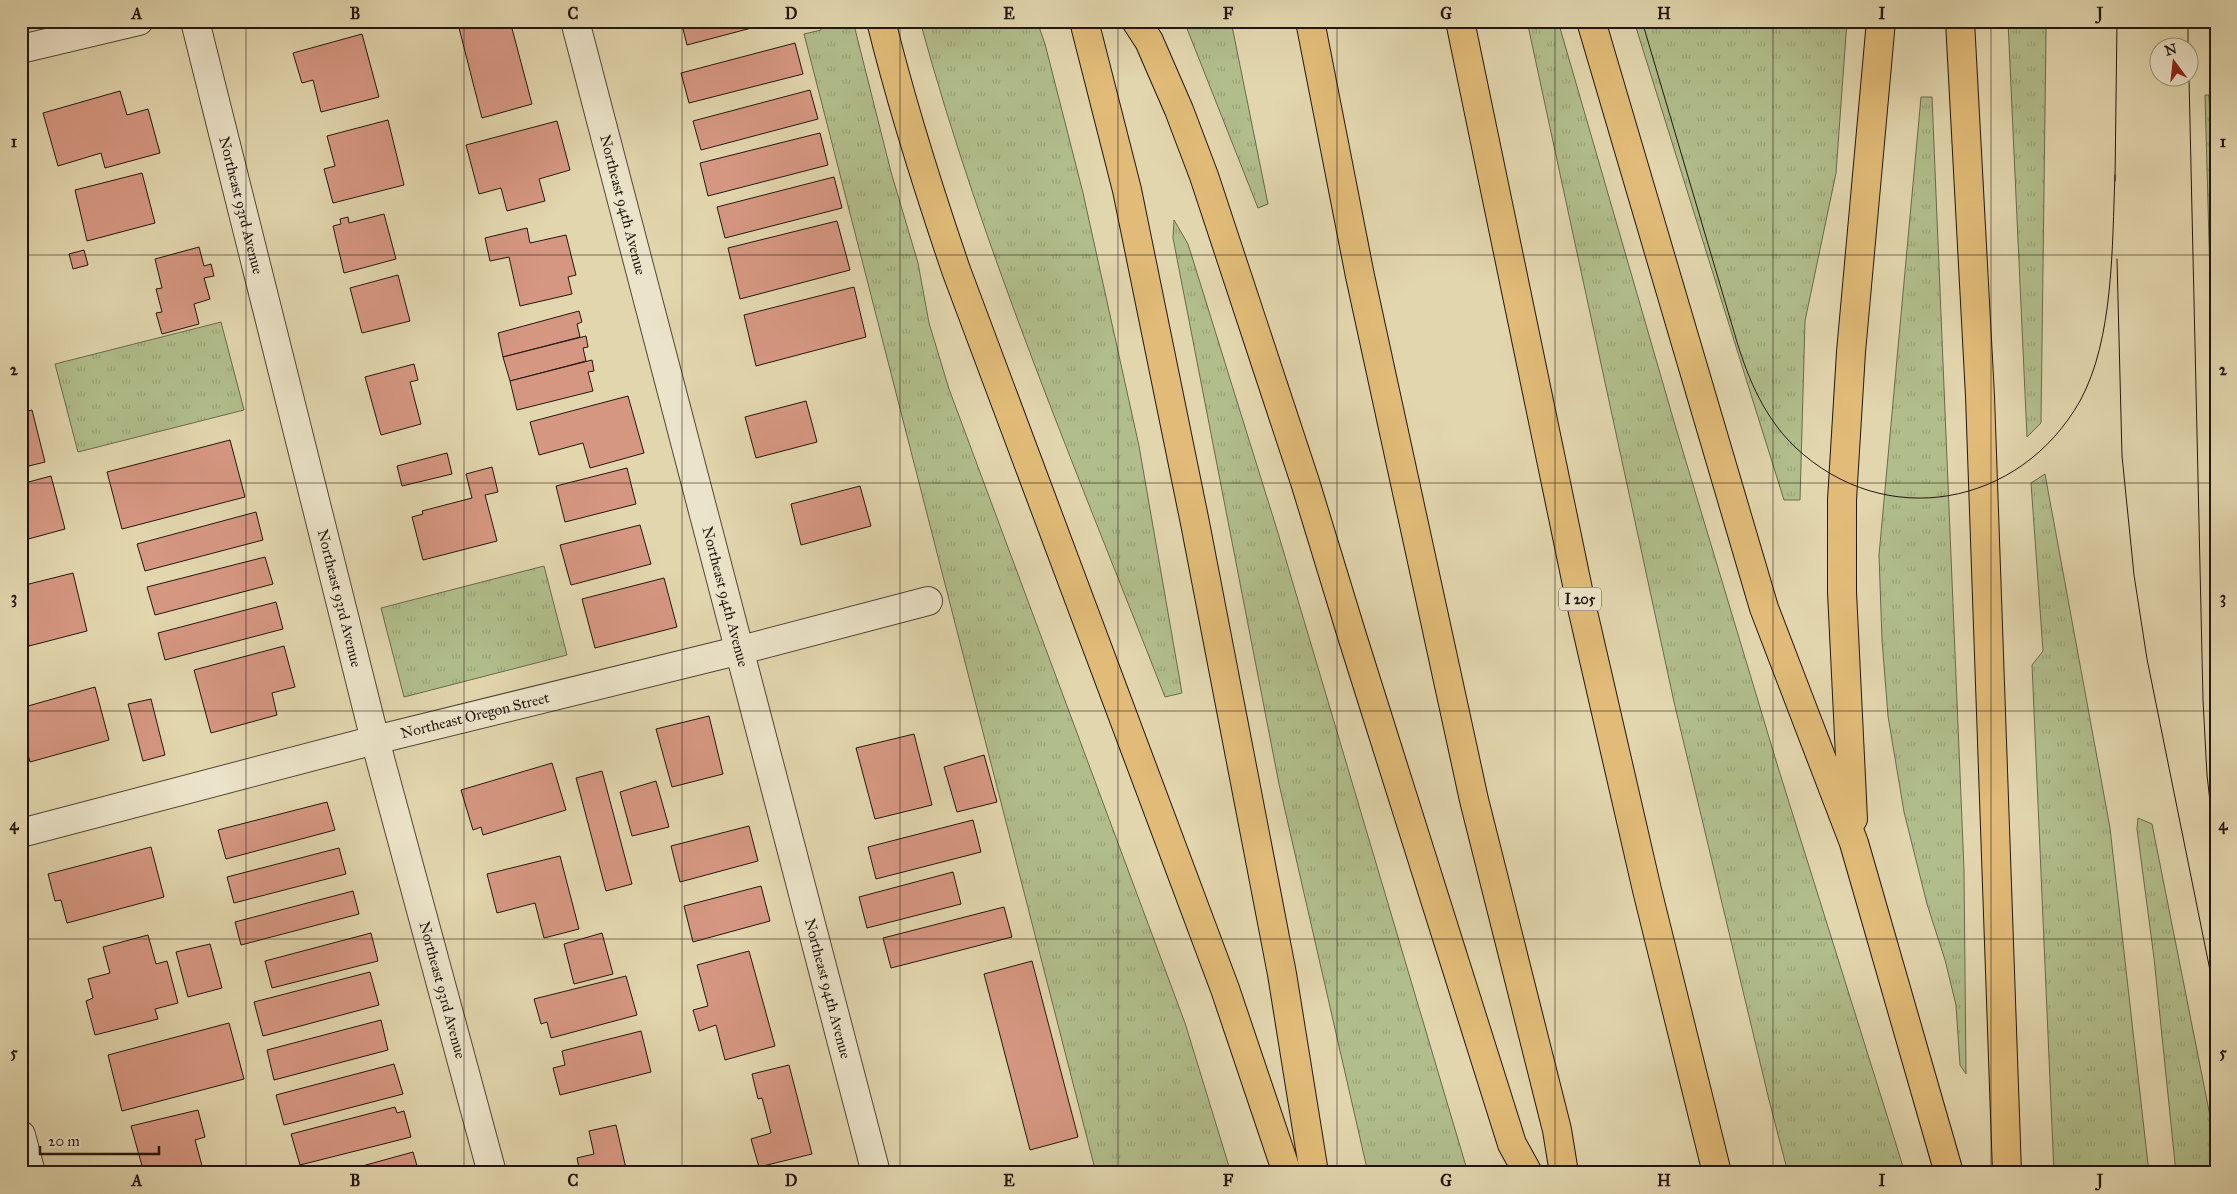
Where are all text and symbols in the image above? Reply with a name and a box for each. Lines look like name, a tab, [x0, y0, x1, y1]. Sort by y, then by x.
text: A	[131, 4, 143, 23]
text: B	[350, 4, 360, 23]
text: C	[568, 4, 579, 23]
text: D	[785, 4, 798, 23]
text: E	[1003, 4, 1015, 23]
text: F	[1223, 4, 1234, 23]
text: G	[1440, 4, 1452, 23]
text: H	[1657, 4, 1671, 23]
text: I	[1879, 4, 1886, 23]
text: J	[2095, 4, 2104, 24]
north arrow	[2150, 38, 2200, 88]
text: N	[2163, 40, 2179, 60]
text: 1	[11, 132, 18, 151]
text: 1	[2220, 132, 2227, 151]
street label: Northeast 94th Avenue	[596, 133, 650, 277]
street label: Northeast 93rd Avenue	[215, 135, 267, 276]
text: 2	[10, 360, 19, 379]
text: 2	[2219, 360, 2228, 379]
street label: Northeast 94th Avenue	[698, 525, 752, 669]
street label: Northeast 93rd Avenue	[314, 527, 365, 669]
text: 3	[11, 588, 17, 608]
road number: I 205	[1559, 588, 1601, 610]
text: 3	[2220, 588, 2226, 608]
street label: Northeast Oregon Street	[399, 688, 552, 742]
text: 4	[10, 815, 20, 835]
text: 4	[2219, 815, 2229, 835]
street label: Northeast 94th Avenue	[801, 916, 855, 1061]
street label: Northeast 93rd Avenue	[415, 919, 470, 1060]
text: 5	[10, 1043, 18, 1062]
text: 5	[2219, 1043, 2227, 1062]
scale bar	[40, 1124, 159, 1156]
text: 20 m	[48, 1132, 80, 1150]
text: A	[131, 1171, 143, 1190]
text: B	[350, 1171, 360, 1190]
text: C	[568, 1171, 579, 1190]
text: D	[785, 1171, 798, 1190]
text: E	[1003, 1171, 1015, 1190]
text: F	[1223, 1171, 1234, 1190]
text: G	[1440, 1171, 1452, 1190]
text: H	[1657, 1171, 1671, 1190]
text: I	[1879, 1171, 1886, 1190]
text: J	[2095, 1171, 2104, 1191]

